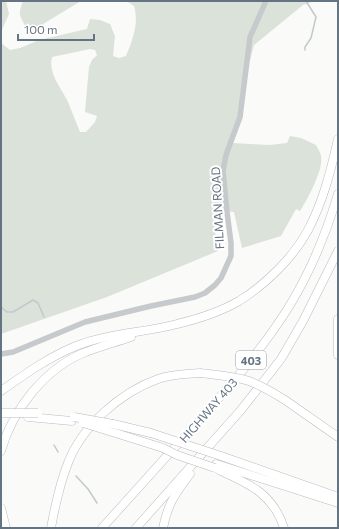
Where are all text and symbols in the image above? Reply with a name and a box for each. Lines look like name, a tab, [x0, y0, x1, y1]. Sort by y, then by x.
scale bar	[18, 16, 94, 42]
text: 100 m	[24, 22, 58, 36]
street label: FILMAN ROAD	[208, 166, 226, 250]
road number: 403	[236, 351, 266, 369]
street label: HIGHWAY 403	[176, 375, 240, 445]

